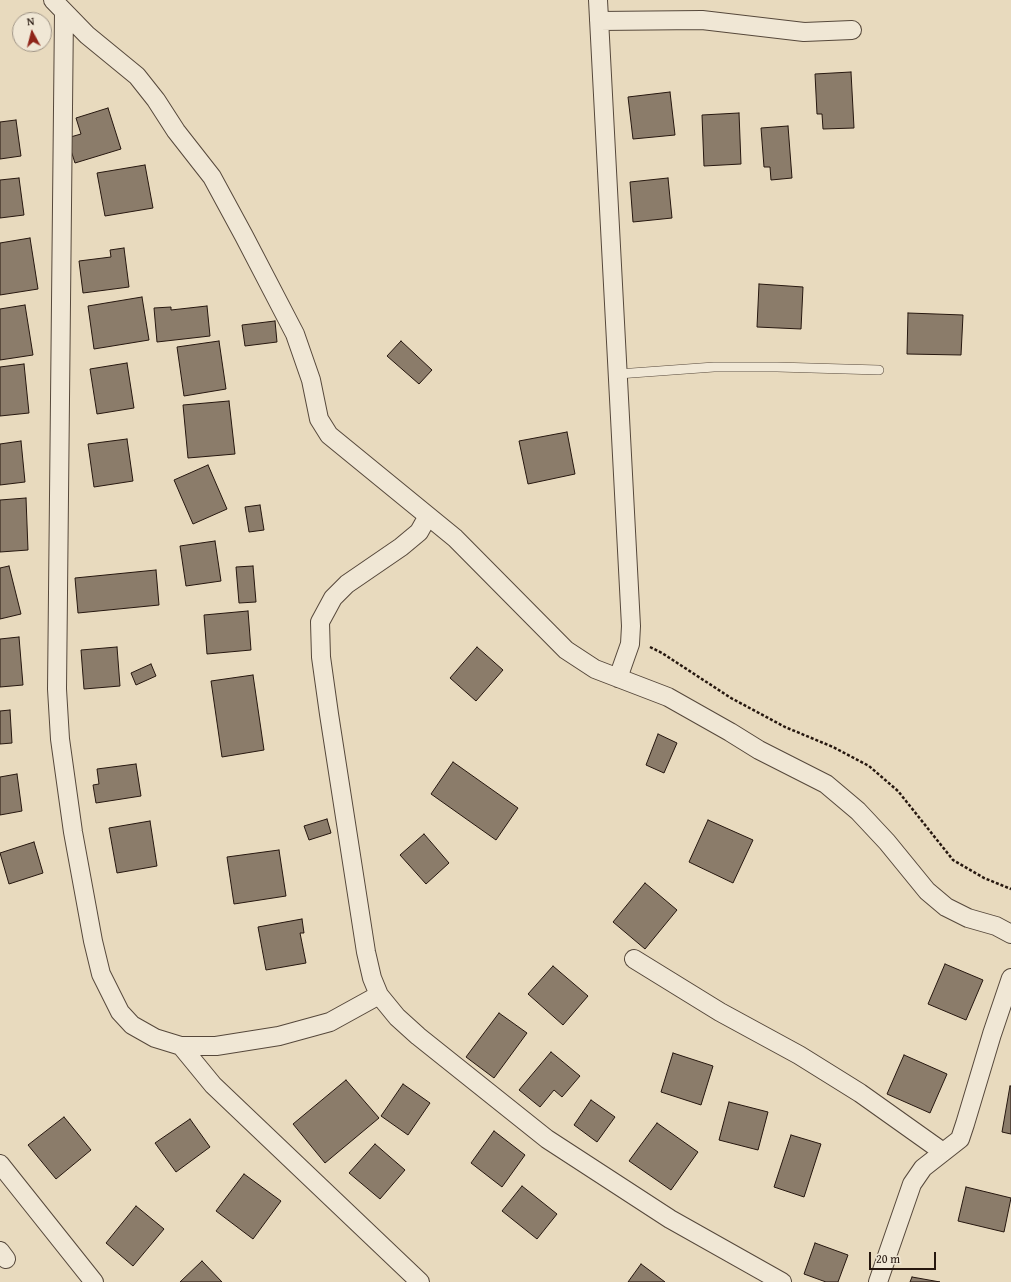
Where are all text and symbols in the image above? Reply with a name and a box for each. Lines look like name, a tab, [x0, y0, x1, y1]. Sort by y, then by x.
north arrow	[12, 12, 52, 52]
text: N	[26, 13, 35, 29]
scale bar	[871, 1244, 938, 1270]
text: 20 m	[876, 1250, 900, 1267]

